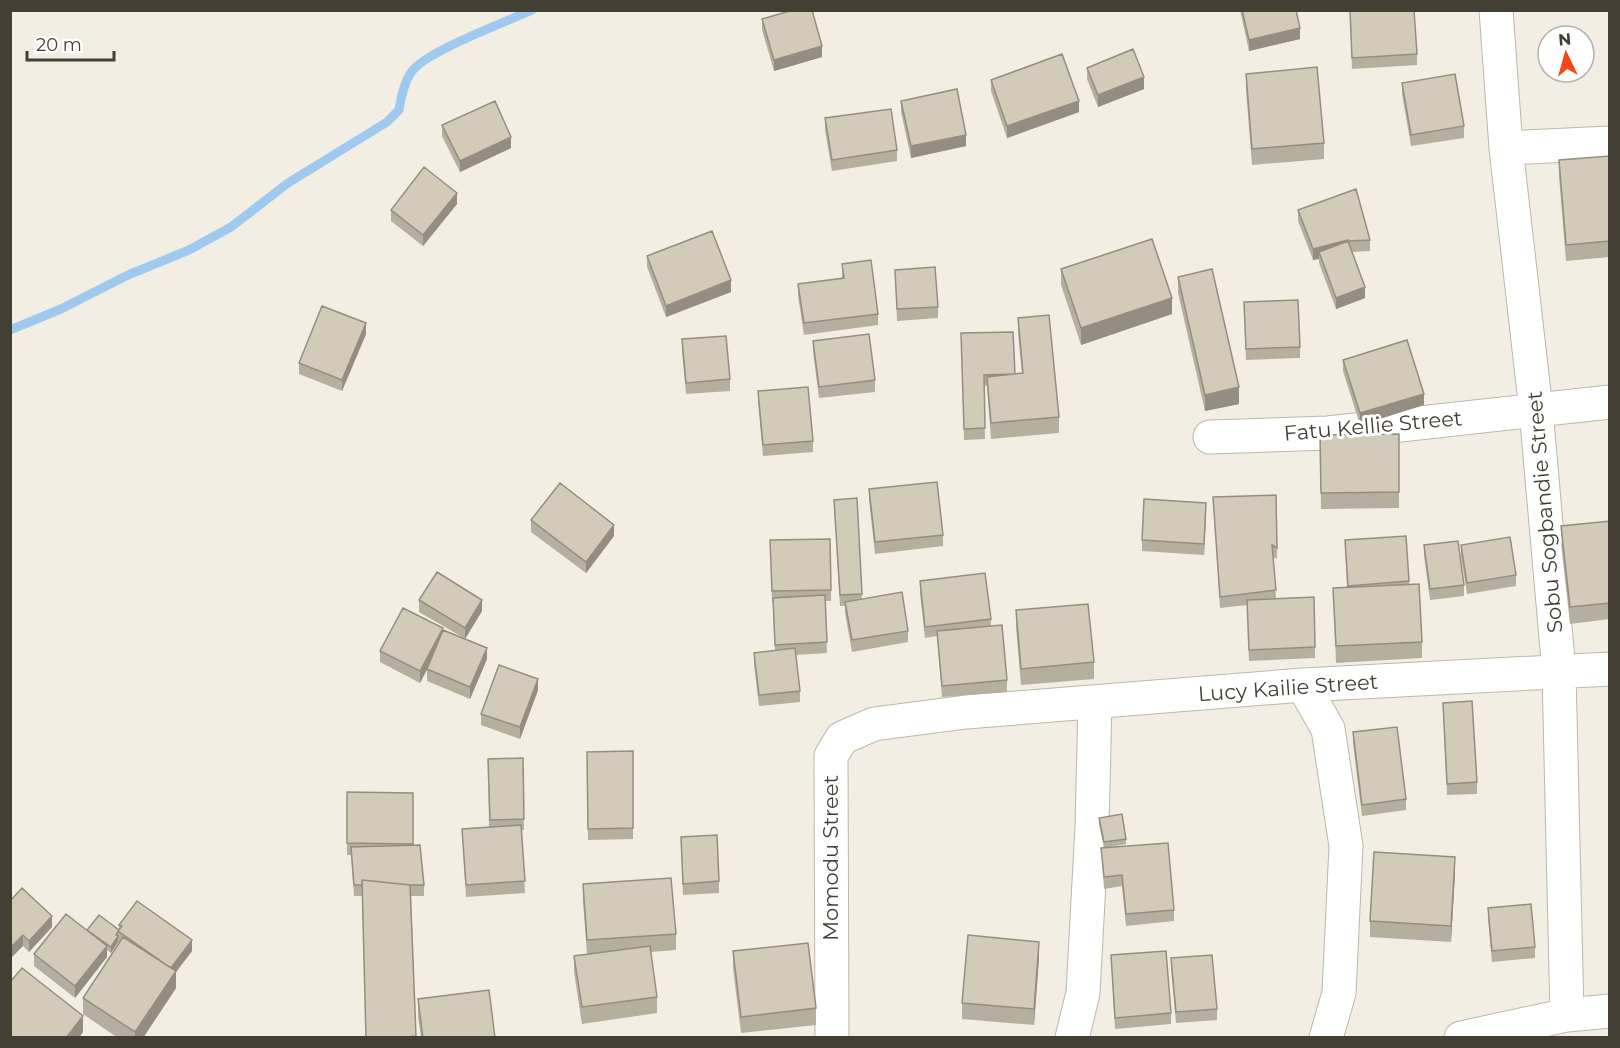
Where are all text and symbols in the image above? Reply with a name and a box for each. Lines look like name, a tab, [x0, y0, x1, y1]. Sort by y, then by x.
scale bar	[27, 24, 114, 62]
north arrow	[1536, 24, 1596, 84]
text: N	[1557, 30, 1572, 50]
text: 20 m	[36, 34, 82, 56]
street label: Sobu Sogbandie Street	[1521, 390, 1568, 634]
street label: Fatu Kellie Street	[1283, 405, 1463, 446]
street label: Lucy Kailie Street	[1197, 669, 1379, 706]
street label: Momodu Street	[818, 775, 843, 941]

